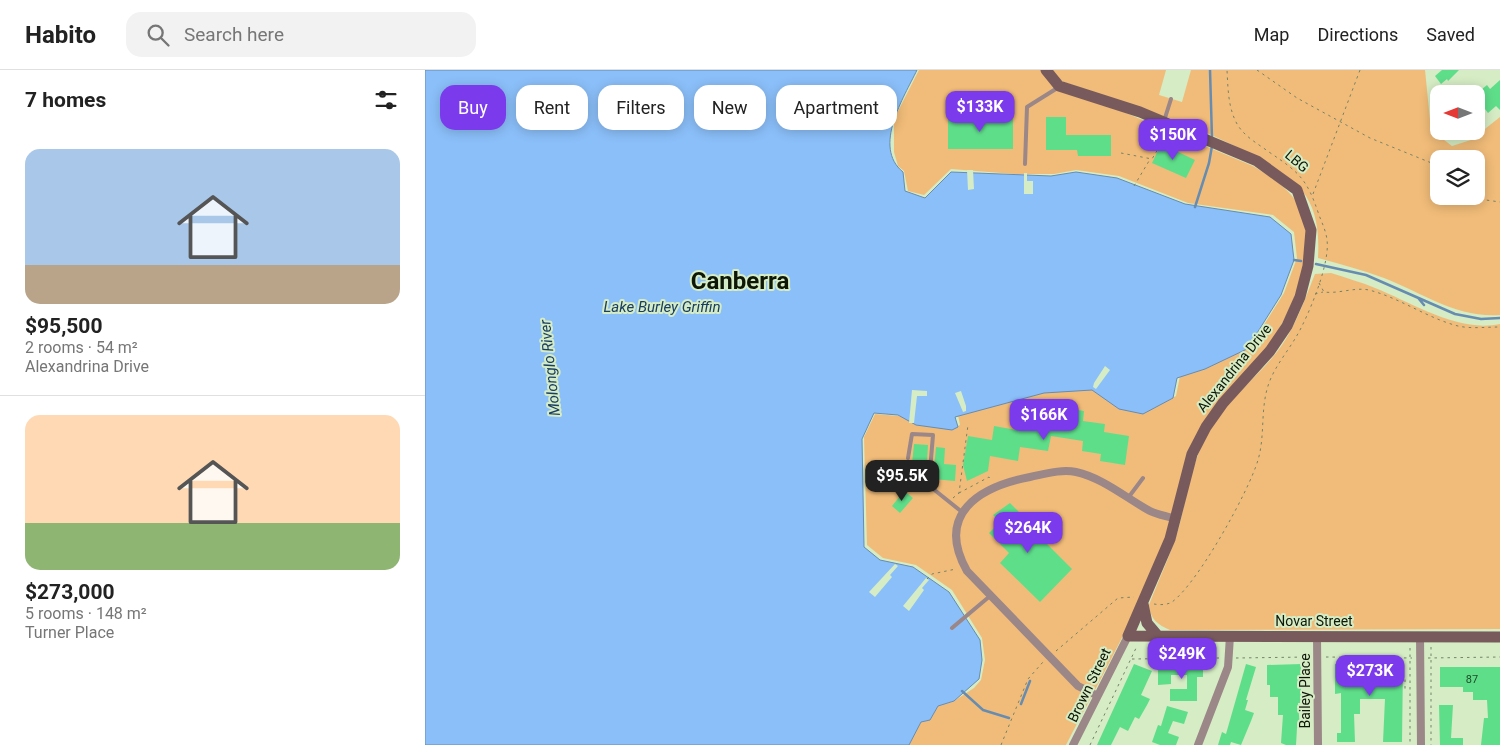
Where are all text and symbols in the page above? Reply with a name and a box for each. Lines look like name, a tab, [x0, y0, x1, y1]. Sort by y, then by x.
search box	[126, 12, 476, 57]
text: Habito	[25, 21, 96, 49]
icon: search	[144, 21, 172, 49]
text: Search here	[184, 23, 284, 46]
text: Map	[1254, 24, 1289, 45]
text: Directions	[1317, 24, 1398, 45]
text: Saved	[1426, 24, 1475, 45]
chip: Buy	[440, 85, 506, 130]
chip: Rent	[516, 85, 588, 130]
chip: Filters	[598, 85, 684, 130]
chip: New	[694, 85, 766, 130]
chip: Apartment	[776, 85, 897, 130]
north arrow	[1430, 85, 1485, 140]
map controls	[1430, 85, 1485, 205]
icon: filters	[372, 86, 400, 114]
text: 7 homes	[25, 88, 106, 112]
pin: $133K	[945, 90, 1015, 133]
text: $133K	[957, 97, 1003, 116]
pin: $150K	[1138, 118, 1208, 161]
text: $150K	[1150, 125, 1196, 144]
street label: LBG	[1282, 147, 1312, 175]
button: layers	[1430, 150, 1485, 205]
icon: home	[168, 182, 258, 272]
district label: Canberra	[691, 267, 789, 295]
water label: Lake Burley Griffin	[604, 298, 720, 316]
text: $95,500	[25, 314, 102, 338]
water label: Molonglo River	[536, 318, 564, 417]
street label: Alexandrina Drive	[1194, 321, 1274, 415]
text: 2 rooms · 54 m²	[25, 338, 138, 357]
text: Alexandrina Drive	[25, 357, 149, 376]
pin: $166K	[1009, 398, 1079, 441]
text: $166K	[1021, 405, 1067, 424]
icon: home	[168, 447, 258, 537]
pin: $95.5K	[861, 460, 943, 502]
text: $95.5K	[876, 466, 928, 485]
pin: $264K	[993, 512, 1063, 554]
text: $264K	[1005, 518, 1051, 537]
text: $273,000	[25, 580, 115, 604]
text: 5 rooms · 148 m²	[25, 604, 147, 623]
street label: Novar Street	[1275, 613, 1353, 629]
text: Turner Place	[25, 623, 114, 642]
pin: $249K	[1147, 638, 1217, 680]
text: $249K	[1159, 644, 1205, 663]
street label: Brown Street	[1064, 645, 1114, 724]
street label: Bailey Place	[1297, 653, 1313, 729]
pin: $273K	[1335, 654, 1405, 697]
text: $273K	[1347, 661, 1393, 680]
house number: 87	[1466, 673, 1478, 686]

